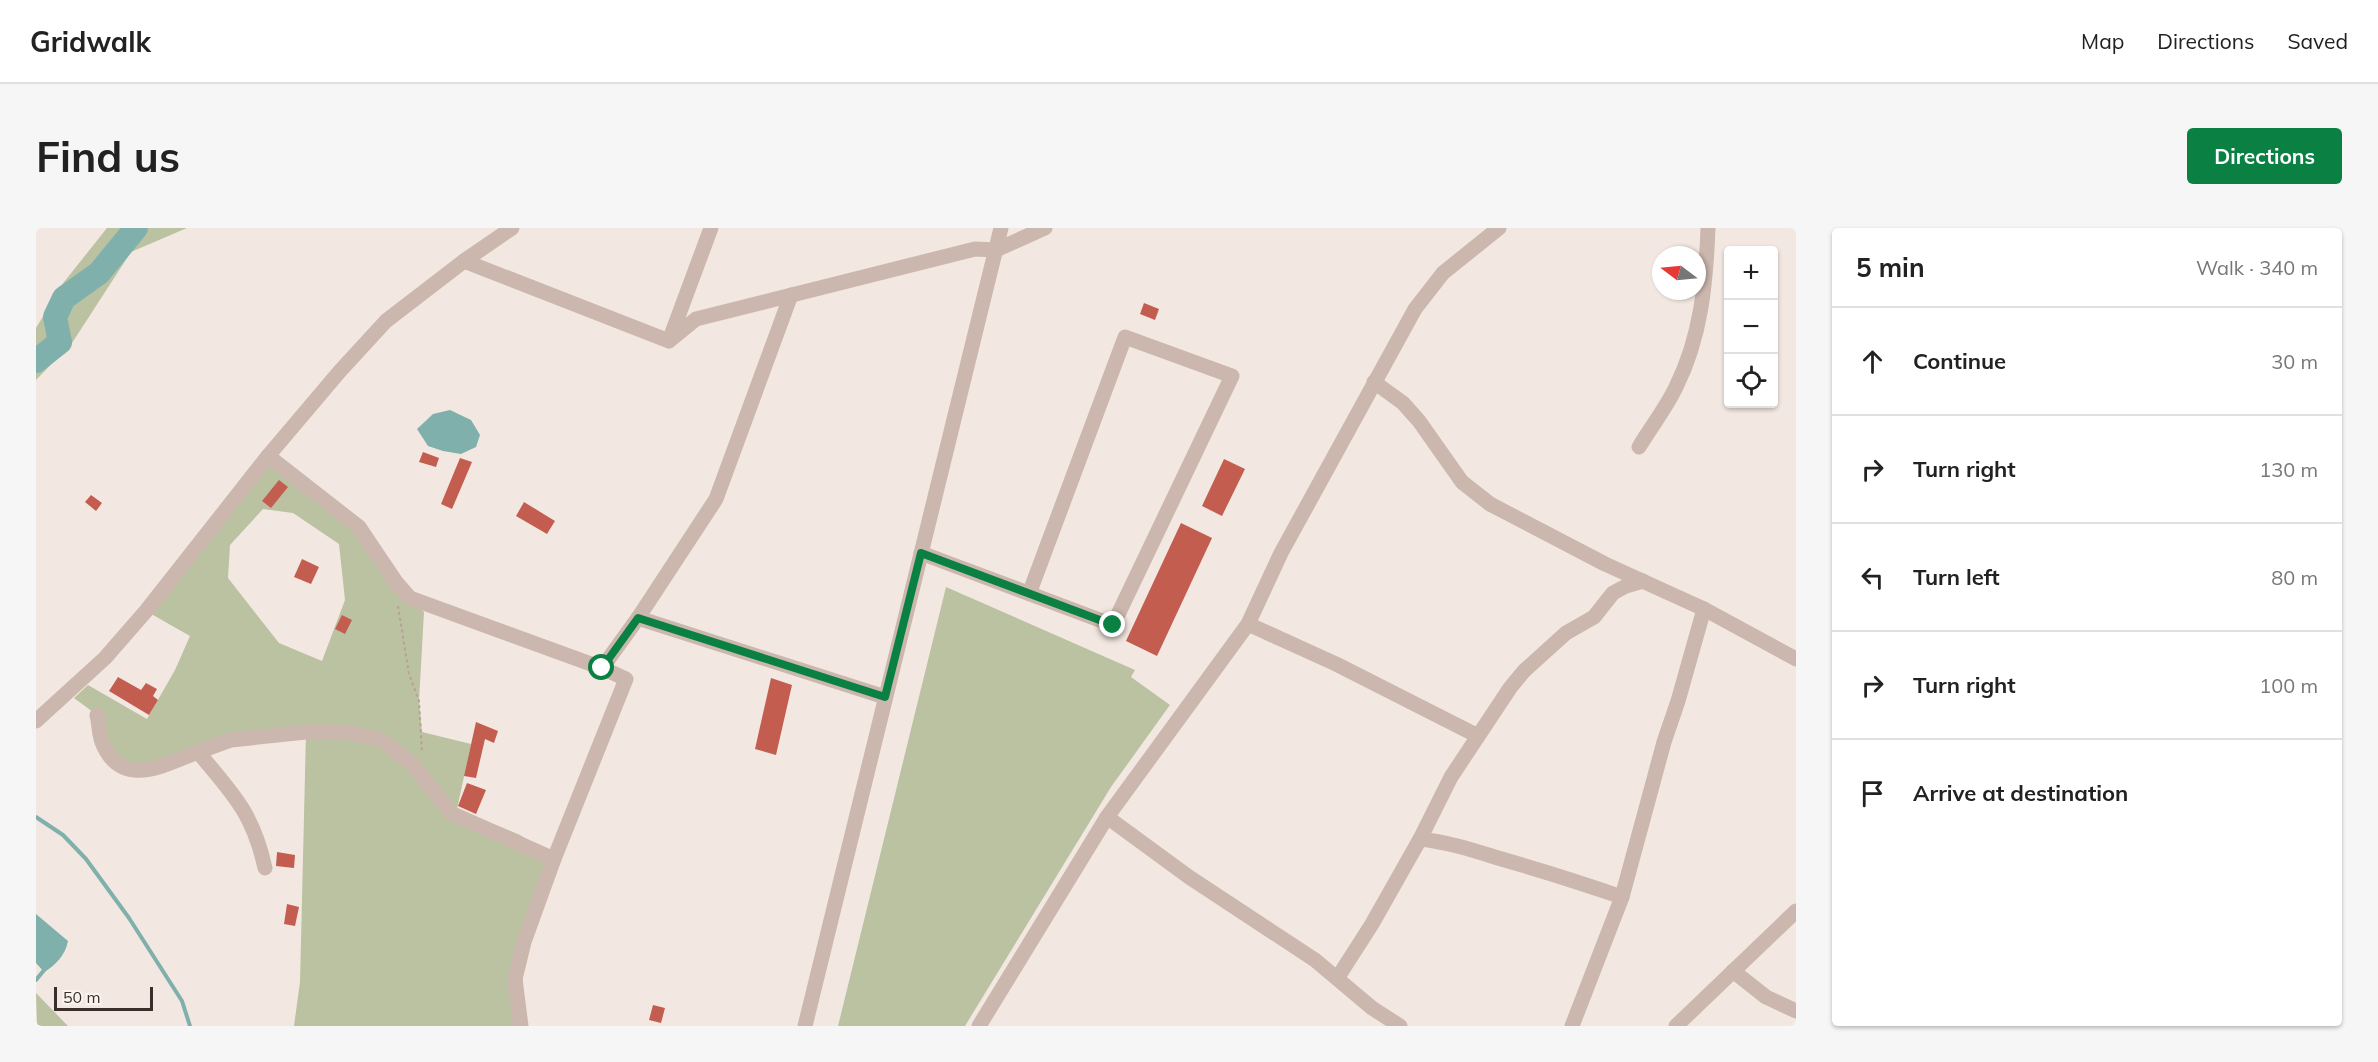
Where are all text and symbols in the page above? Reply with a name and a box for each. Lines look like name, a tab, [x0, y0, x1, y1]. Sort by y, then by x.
text: Gridwalk	[30, 24, 151, 59]
text: Map	[2081, 28, 2124, 54]
text: Directions	[2157, 28, 2254, 54]
text: Saved	[2287, 28, 2348, 54]
button: Directions	[2187, 128, 2342, 184]
text: Find us	[36, 130, 180, 183]
north arrow	[1652, 246, 1706, 300]
map controls	[1724, 246, 1778, 408]
button: +	[1724, 246, 1778, 300]
text: 5 min	[1856, 251, 1925, 284]
text: Walk · 340 m	[2196, 255, 2318, 280]
button: −	[1724, 300, 1778, 354]
icon: ahead	[1856, 345, 1889, 378]
text: Continue	[1913, 347, 2006, 375]
text: 30 m	[2271, 349, 2318, 374]
button: locate	[1724, 354, 1778, 408]
icon: right	[1856, 453, 1889, 486]
text: Turn right	[1913, 455, 2016, 483]
text: 130 m	[2259, 457, 2318, 482]
icon: left	[1856, 561, 1889, 594]
text: Turn left	[1913, 563, 2000, 591]
text: 80 m	[2271, 565, 2318, 590]
route end	[1099, 611, 1125, 637]
route start	[588, 654, 614, 680]
icon: right	[1856, 669, 1889, 702]
text: Turn right	[1913, 671, 2016, 699]
text: 100 m	[2259, 673, 2318, 698]
icon: arrive	[1856, 777, 1889, 810]
text: Arrive at destination	[1913, 779, 2128, 807]
scale bar	[54, 984, 153, 1012]
text: 50 m	[63, 987, 100, 1007]

